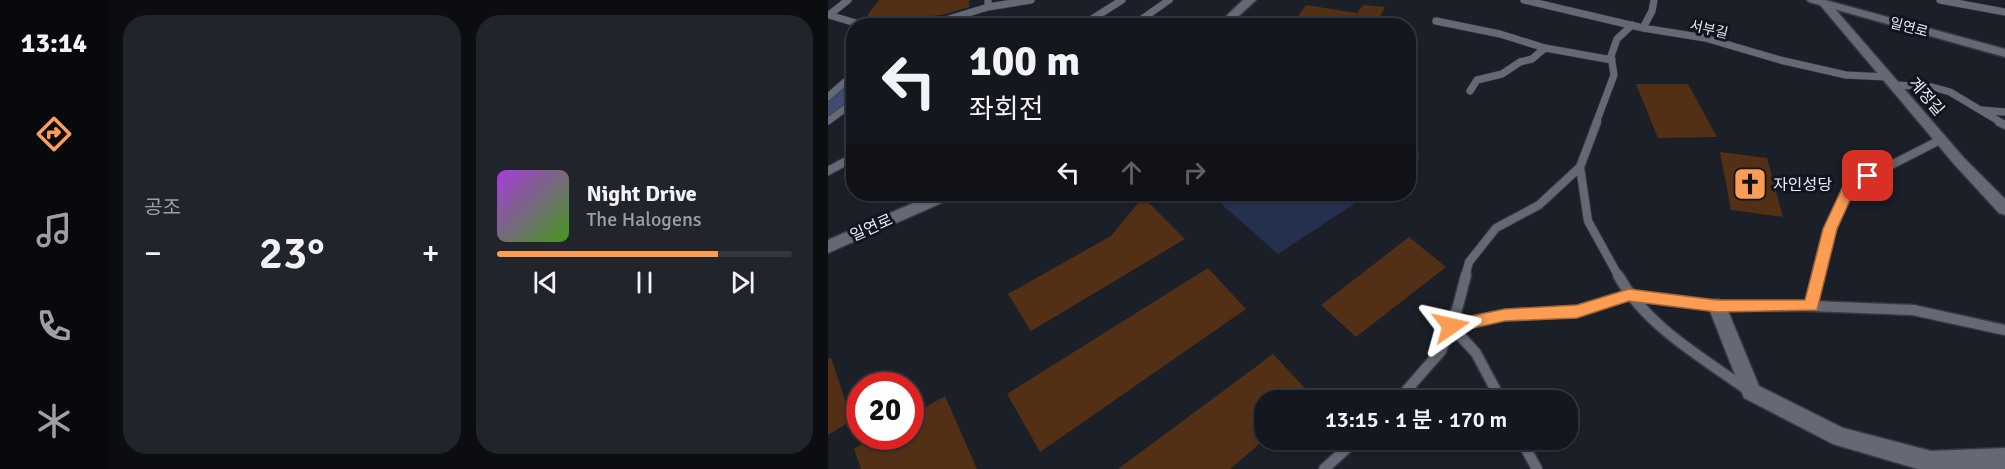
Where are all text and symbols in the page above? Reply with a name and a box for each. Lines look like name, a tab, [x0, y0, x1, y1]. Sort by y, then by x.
street label: 일연로	[1888, 14, 1930, 41]
street label: 서부길	[1688, 17, 1730, 42]
text: 13:14	[21, 27, 87, 60]
text: 100 m	[969, 36, 1080, 87]
icon: left	[870, 42, 948, 120]
street label: 계정길	[1904, 73, 1948, 120]
text: 좌회전	[969, 93, 1044, 126]
icon: directions	[33, 113, 75, 155]
pin	[1842, 150, 1893, 201]
icon: left	[1052, 156, 1085, 189]
icon: ahead	[1115, 156, 1148, 189]
icon: right	[1178, 156, 1211, 189]
icon: arrive	[1851, 159, 1884, 192]
church icon: 자인성당	[1732, 166, 1768, 202]
place label: 자인성당	[1773, 175, 1832, 195]
text: Night Drive	[587, 180, 697, 207]
text: 공조	[144, 195, 181, 220]
text: The Halogens	[587, 207, 702, 232]
icon: music	[33, 209, 75, 251]
street label: 일연로	[847, 210, 896, 246]
text: 23°	[259, 226, 325, 281]
text: −	[144, 233, 162, 274]
text: +	[422, 233, 439, 274]
icon: previous	[529, 266, 562, 299]
icon: pause	[628, 266, 661, 299]
icon: next	[726, 266, 759, 299]
position arrow	[1419, 294, 1483, 358]
icon: phone	[33, 305, 75, 347]
speed limit sign: 20	[846, 372, 924, 450]
icon: climate	[33, 400, 75, 442]
text: 13:15 · 1 분 · 170 m	[1325, 406, 1507, 433]

